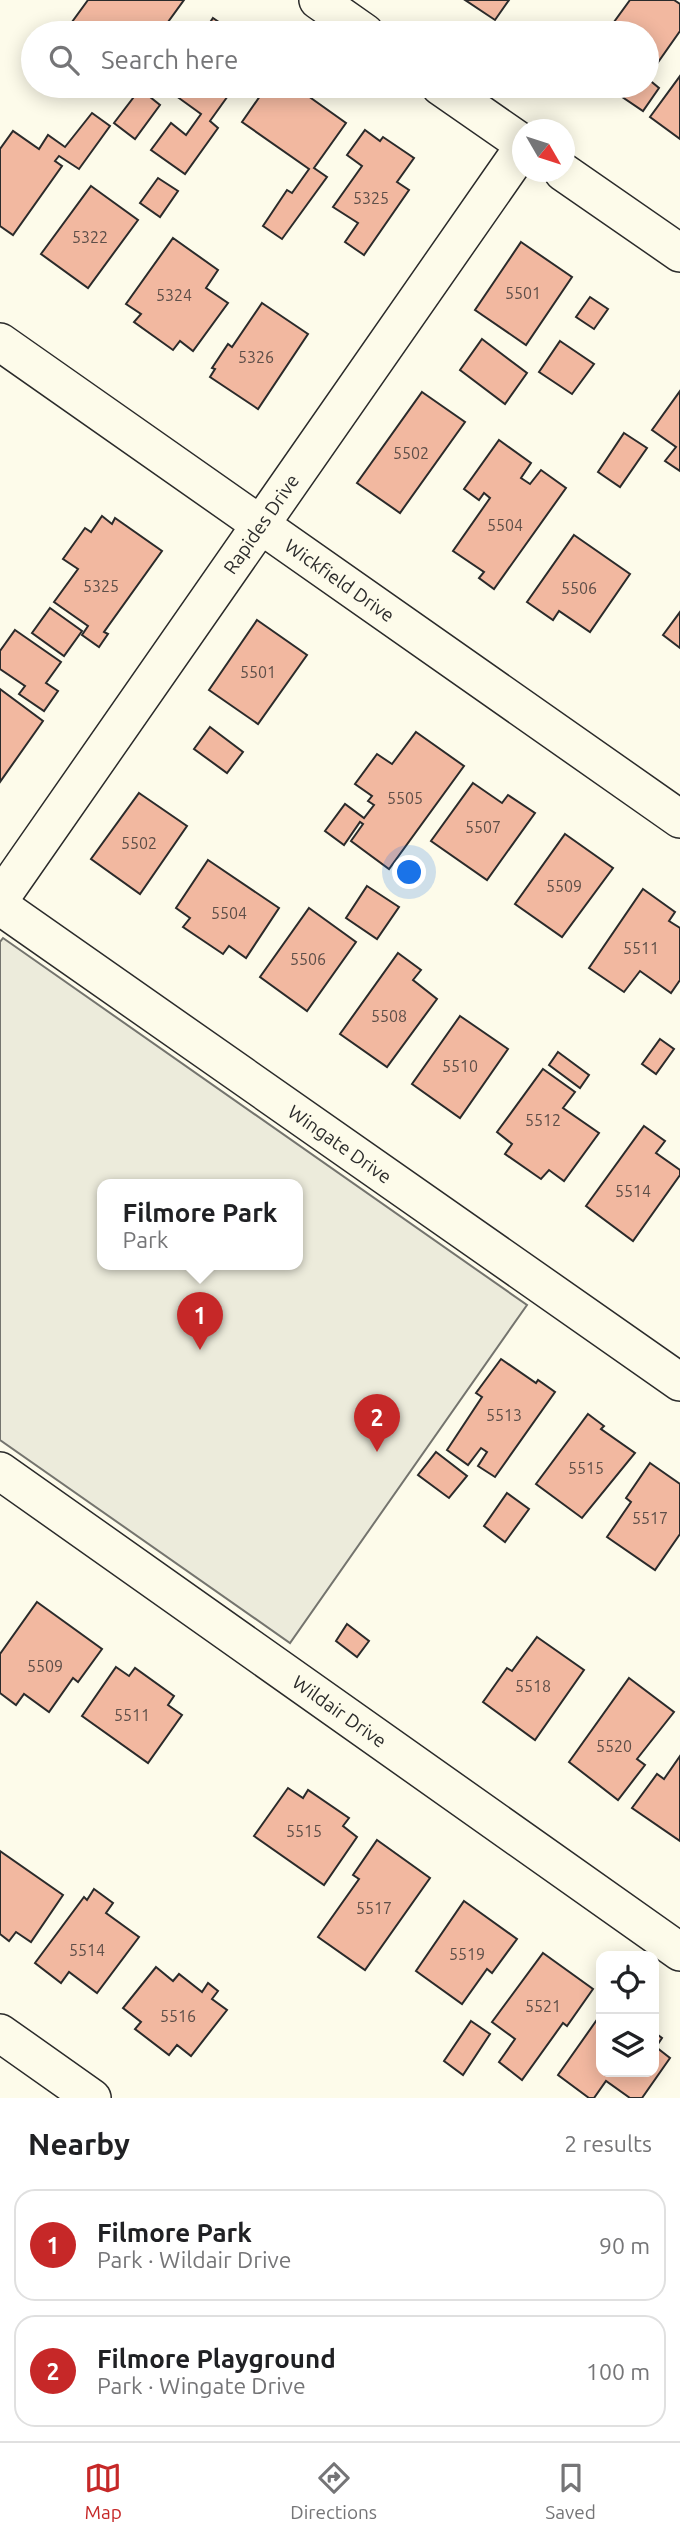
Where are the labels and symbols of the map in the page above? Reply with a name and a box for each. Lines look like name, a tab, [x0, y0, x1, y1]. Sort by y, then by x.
north arrow	[512, 119, 575, 182]
house number: 5325	[353, 189, 389, 207]
house number: 5322	[72, 228, 108, 246]
house number: 5501	[505, 284, 541, 302]
house number: 5324	[156, 286, 192, 304]
house number: 5326	[238, 348, 274, 366]
house number: 5502	[393, 444, 429, 462]
street label: Rapides Drive	[219, 470, 303, 578]
house number: 5504	[487, 516, 523, 534]
street label: Wickfield Drive	[281, 534, 399, 626]
house number: 5325	[83, 577, 119, 595]
house number: 5506	[561, 579, 597, 597]
house number: 5501	[240, 663, 276, 681]
house number: 5505	[387, 789, 423, 807]
house number: 5507	[465, 818, 501, 836]
house number: 5502	[121, 834, 157, 852]
your location	[392, 855, 426, 889]
house number: 5509	[546, 877, 582, 895]
house number: 5504	[211, 904, 247, 922]
house number: 5511	[623, 939, 659, 957]
house number: 5506	[290, 950, 326, 968]
house number: 5508	[371, 1007, 407, 1025]
house number: 5510	[442, 1057, 478, 1075]
street label: Wingate Drive	[284, 1100, 396, 1188]
house number: 5512	[525, 1111, 561, 1129]
house number: 5514	[615, 1182, 651, 1200]
pin: 1	[177, 1292, 223, 1350]
pin: 2	[354, 1394, 400, 1452]
house number: 5513	[486, 1406, 522, 1424]
house number: 5515	[568, 1459, 604, 1477]
house number: 5517	[632, 1509, 668, 1527]
house number: 5509	[27, 1657, 63, 1675]
street label: Wildair Drive	[289, 1671, 391, 1752]
house number: 5518	[515, 1677, 551, 1695]
house number: 5511	[114, 1706, 150, 1724]
house number: 5520	[596, 1737, 632, 1755]
house number: 5515	[286, 1822, 322, 1840]
house number: 5517	[356, 1899, 392, 1917]
house number: 5514	[69, 1941, 105, 1959]
house number: 5519	[449, 1945, 485, 1963]
house number: 5521	[525, 1997, 561, 2015]
house number: 5516	[160, 2007, 196, 2025]

